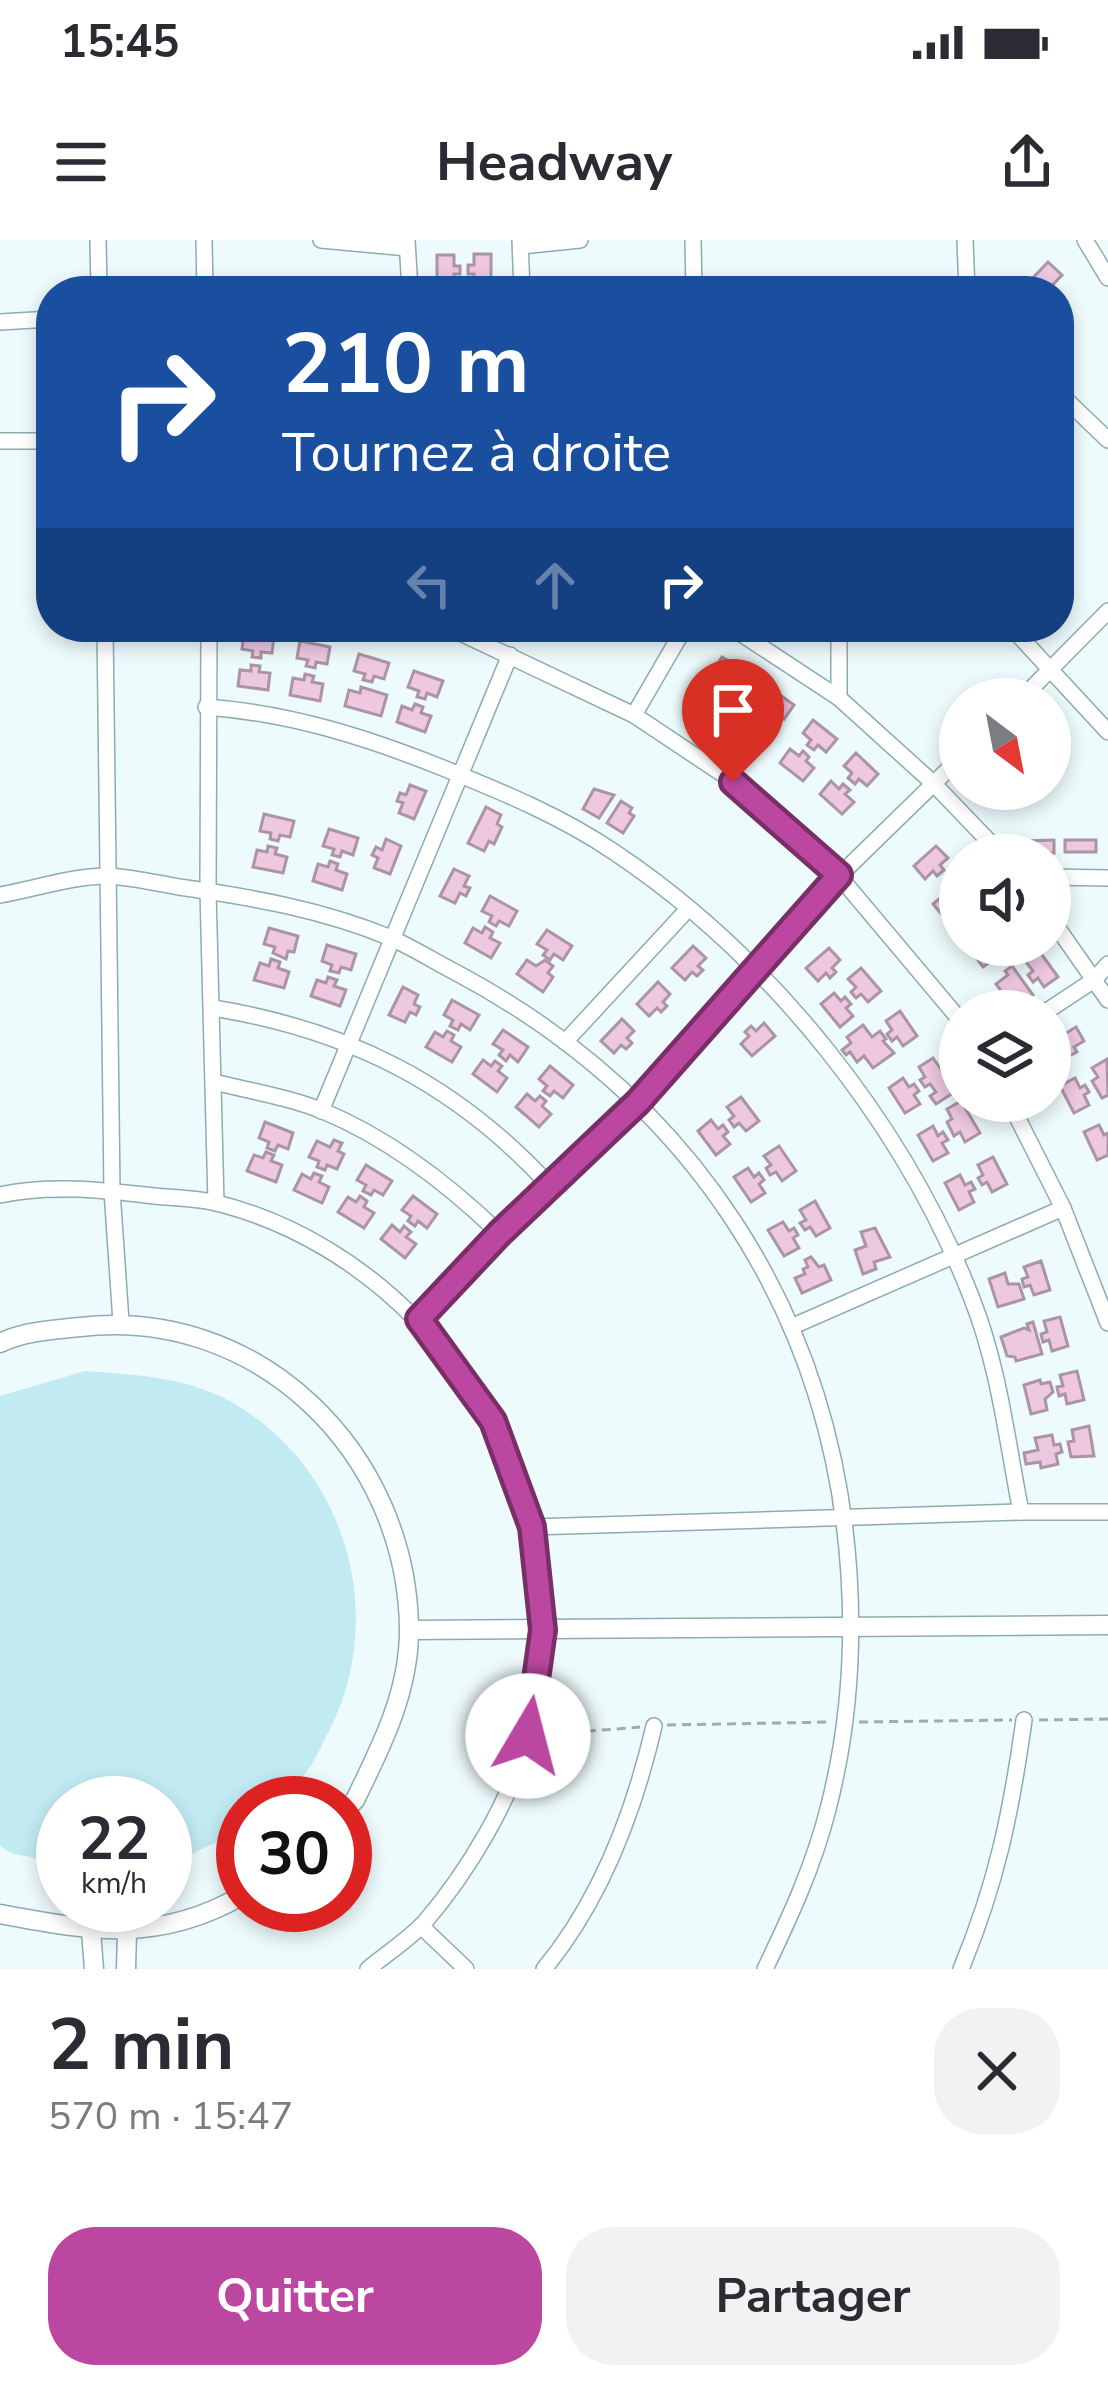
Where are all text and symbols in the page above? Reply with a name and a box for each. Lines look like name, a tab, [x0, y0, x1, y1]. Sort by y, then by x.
text: 15:45	[60, 12, 179, 73]
text: Headway	[436, 125, 672, 199]
icon: menu	[48, 129, 114, 195]
icon: share	[994, 129, 1060, 195]
text: 210 m	[282, 307, 530, 422]
icon: right	[84, 324, 240, 480]
text: Tournez à droite	[282, 416, 671, 490]
icon: left	[396, 552, 462, 618]
icon: ahead	[522, 552, 588, 618]
icon: right	[648, 552, 714, 618]
pin	[682, 659, 784, 782]
icon: arrive	[700, 677, 766, 743]
north arrow	[939, 678, 1071, 810]
map controls	[939, 678, 1071, 1122]
button: sound	[939, 834, 1071, 966]
button: layers	[939, 990, 1071, 1122]
position arrow	[465, 1673, 591, 1799]
speed limit sign: 30	[216, 1776, 372, 1932]
text: 22	[78, 1798, 150, 1880]
text: km/h	[81, 1863, 147, 1904]
text: 2 min	[48, 1996, 234, 2094]
button: close	[934, 2008, 1060, 2134]
text: 570 m · 15:47	[48, 2090, 293, 2143]
button: Quitter	[48, 2227, 542, 2365]
button: Partager	[566, 2227, 1060, 2365]

